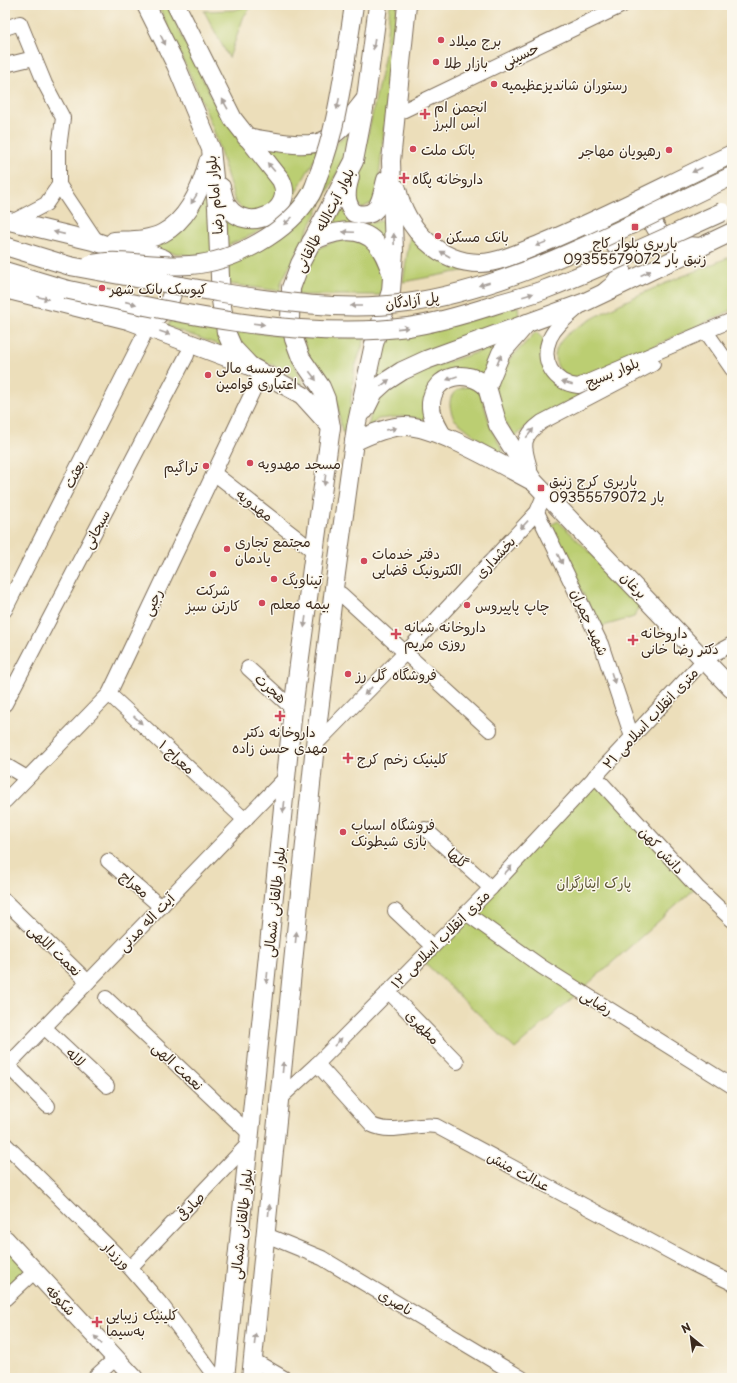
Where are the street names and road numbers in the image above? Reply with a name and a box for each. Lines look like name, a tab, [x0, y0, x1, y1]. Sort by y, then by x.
street label: حسینی	[498, 37, 542, 73]
street label: بلوار امام رضا	[200, 154, 229, 236]
street label: بلوار آیت‌الله طالقانی	[289, 164, 359, 276]
street label: پل آزادگان	[384, 286, 440, 314]
street label: بلوار بسیج	[582, 352, 642, 392]
street label: بعثت	[58, 456, 90, 492]
street label: مهدویه	[232, 484, 278, 526]
street label: سبحانی	[77, 506, 115, 552]
street label: بخشداری	[470, 531, 520, 583]
street label: برغان	[616, 567, 652, 603]
street label: رجبی	[137, 585, 167, 619]
street label: شهید چمران	[566, 585, 614, 659]
street label: ۲۱ متری انقلاب اسلامی	[597, 662, 703, 774]
street label: هجرت	[250, 668, 292, 708]
street label: معراج ۱	[154, 735, 200, 779]
street label: دانش کهن	[634, 822, 690, 878]
street label: گلها	[443, 843, 473, 873]
street label: بلوار طالقانی شمالی	[258, 846, 290, 958]
street label: معراج	[116, 865, 154, 903]
street label: ۱۲ متری انقلاب اسلامی	[386, 885, 494, 993]
street label: آیت اله مدنی	[113, 888, 180, 956]
street label: نعمت اللهی	[23, 919, 87, 981]
street label: رضایی	[577, 984, 617, 1020]
street label: مطهری	[401, 1005, 445, 1049]
street label: نعمت الهی	[148, 1037, 208, 1095]
street label: لاله	[62, 1043, 90, 1071]
street label: عدالت منش	[484, 1146, 554, 1196]
street label: بلوار طالقانی شمالی	[225, 1168, 257, 1280]
street label: صادقی	[171, 1187, 209, 1225]
street label: ورزدار	[97, 1235, 136, 1274]
street label: شکوفه	[41, 1280, 81, 1320]
street label: ناصری	[375, 1283, 417, 1321]

